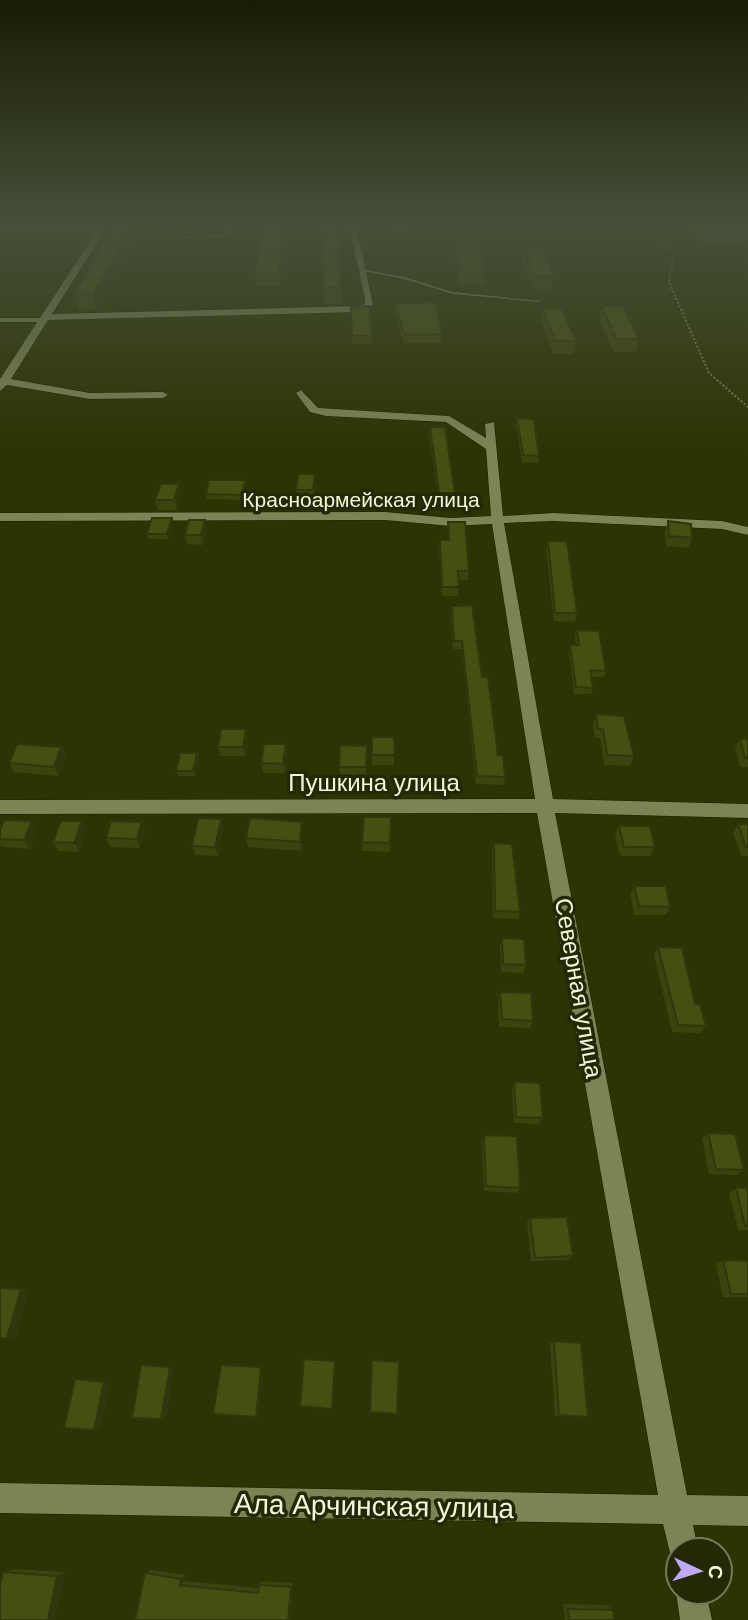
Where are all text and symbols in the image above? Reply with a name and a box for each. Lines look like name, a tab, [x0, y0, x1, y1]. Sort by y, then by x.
street label: Красноармейская улица	[242, 488, 480, 511]
street label: Пушкина улица	[288, 769, 460, 796]
street label: Северная улица	[550, 896, 608, 1081]
street label: Ала Арчинская улица	[234, 1488, 515, 1524]
north arrow	[664, 1536, 734, 1606]
text: С	[704, 1565, 726, 1580]

